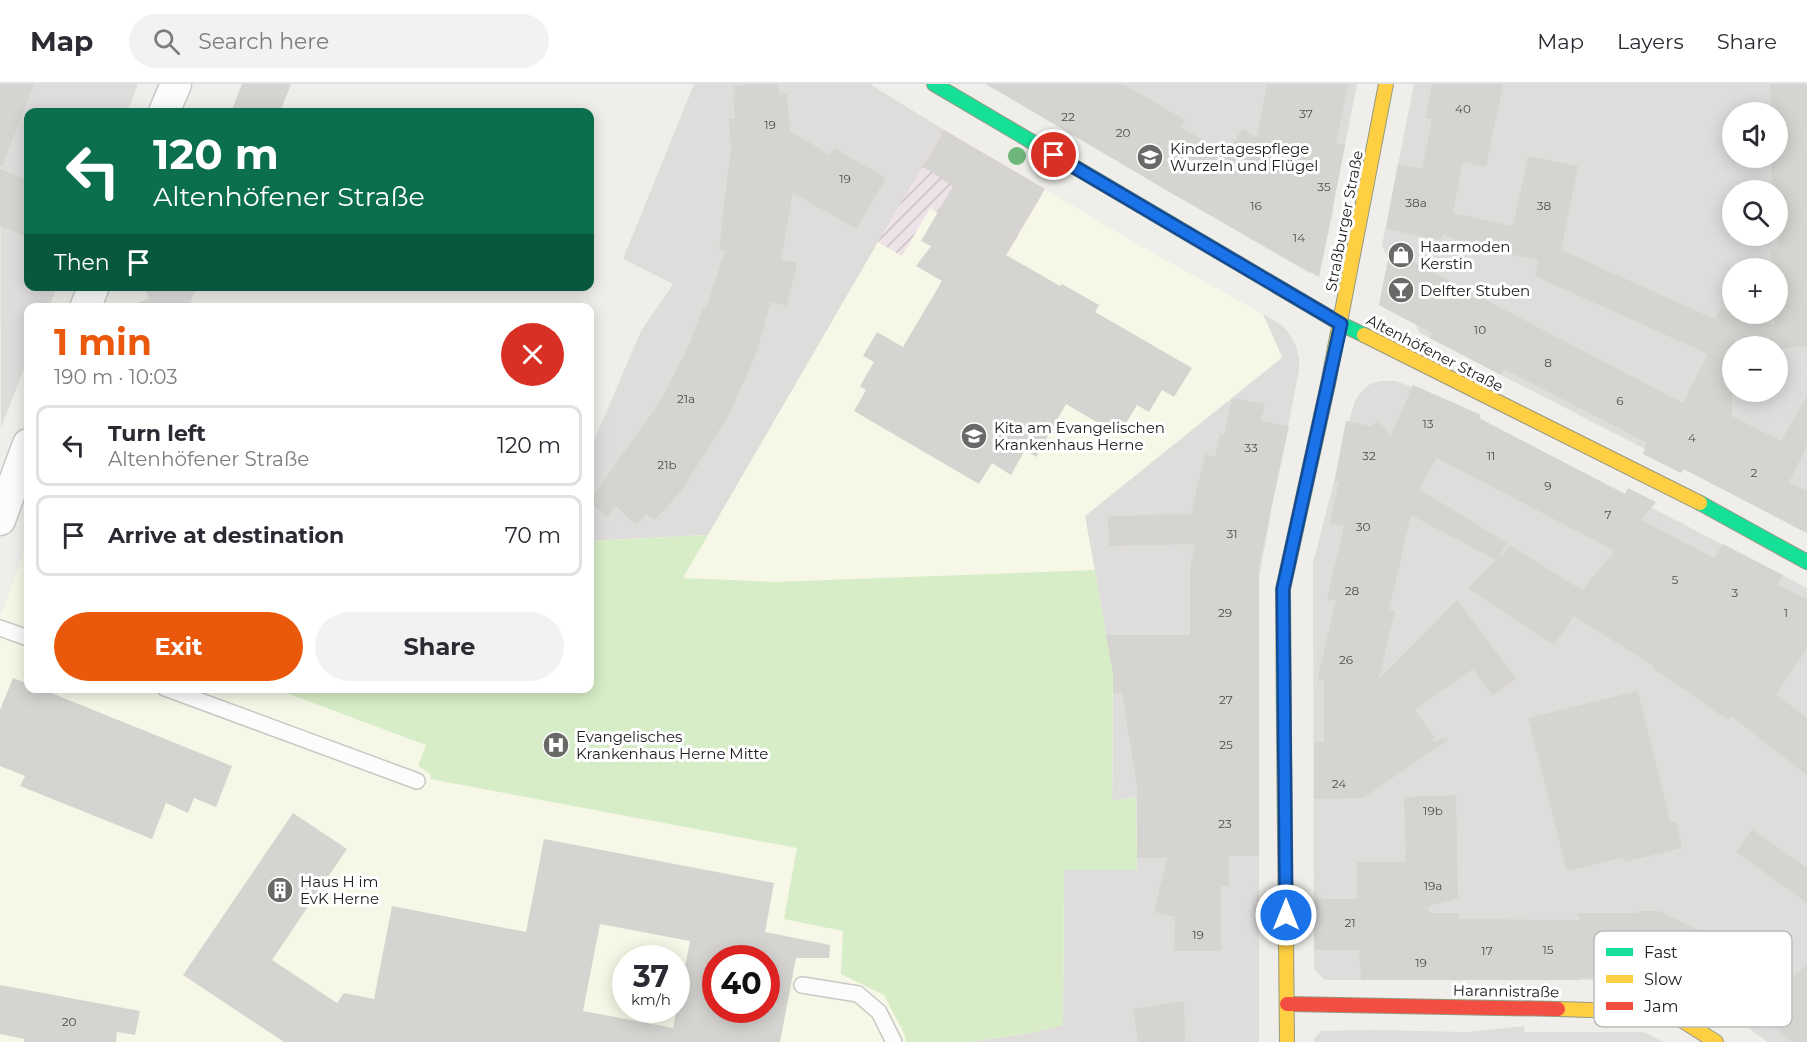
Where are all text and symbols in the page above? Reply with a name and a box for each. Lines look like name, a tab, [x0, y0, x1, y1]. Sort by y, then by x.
search box	[129, 14, 549, 68]
text: Map	[30, 24, 93, 58]
icon: search	[150, 25, 183, 58]
text: Search here	[198, 28, 329, 55]
text: Map	[1537, 29, 1584, 54]
text: Layers	[1617, 29, 1684, 54]
text: Share	[1717, 29, 1777, 54]
house number: 40	[1455, 101, 1471, 116]
map controls	[1722, 102, 1788, 402]
button: sound	[1722, 102, 1788, 168]
house number: 37	[1299, 106, 1313, 121]
house number: 22	[1061, 109, 1075, 124]
house number: 19	[764, 117, 776, 132]
house number: 20	[1116, 125, 1130, 140]
text: 120 m	[153, 128, 279, 180]
pin	[1028, 129, 1079, 180]
icon: left	[54, 132, 132, 210]
icon: arrive	[1037, 138, 1070, 171]
place label: Kindertagespflege Wurzeln und Flügel	[1170, 139, 1318, 175]
school or university icon: Kindertagespflege Wurzeln und Flügel	[1135, 142, 1165, 172]
street label: Straßburger Straße	[1321, 149, 1367, 293]
house number: 19	[839, 171, 851, 186]
house number: 35	[1317, 179, 1331, 194]
text: Altenhöfener Straße	[153, 180, 425, 213]
button: search	[1722, 180, 1788, 246]
house number: 38a	[1405, 195, 1427, 210]
house number: 16	[1250, 198, 1262, 213]
house number: 38	[1537, 198, 1552, 213]
house number: 14	[1293, 230, 1305, 245]
place label: Haarmoden Kerstin	[1420, 237, 1511, 273]
shop icon: Haarmoden Kerstin	[1386, 240, 1416, 270]
icon: arrive	[122, 246, 155, 279]
text: Then	[54, 249, 110, 276]
button: +	[1722, 258, 1788, 324]
bar icon: Delfter Stuben	[1386, 275, 1416, 305]
place label: Delfter Stuben	[1420, 281, 1530, 300]
street label: Altenhöfener Straße	[1363, 310, 1507, 396]
text: 1 min	[54, 320, 152, 364]
house number: 10	[1474, 322, 1486, 337]
button: close	[501, 323, 564, 386]
button: −	[1722, 336, 1788, 402]
house number: 8	[1544, 355, 1552, 370]
text: 190 m · 10:03	[54, 365, 178, 389]
house number: 21a	[677, 391, 695, 406]
house number: 6	[1616, 393, 1624, 408]
house number: 13	[1422, 416, 1434, 431]
place label: Kita am Evangelischen Krankenhaus Herne	[994, 418, 1165, 454]
text: Turn left	[108, 420, 206, 447]
school or university icon: Kita am Evangelischen Krankenhaus Herne	[959, 421, 989, 451]
icon: left	[57, 429, 90, 462]
house number: 4	[1688, 430, 1696, 445]
text: 120 m	[497, 432, 561, 459]
house number: 33	[1244, 440, 1258, 455]
text: Altenhöfener Straße	[108, 447, 309, 471]
house number: 32	[1362, 448, 1376, 463]
house number: 11	[1487, 448, 1495, 463]
house number: 21b	[657, 457, 677, 472]
house number: 2	[1751, 465, 1758, 480]
house number: 9	[1544, 478, 1552, 493]
house number: 7	[1604, 507, 1612, 522]
icon: arrive	[57, 519, 90, 552]
house number: 30	[1356, 519, 1370, 534]
text: Arrive at destination	[108, 522, 344, 549]
text: 70 m	[505, 522, 561, 549]
house number: 31	[1226, 526, 1238, 541]
house number: 5	[1672, 572, 1679, 587]
house number: 28	[1345, 583, 1360, 598]
house number: 3	[1732, 585, 1739, 600]
house number: 29	[1218, 605, 1232, 620]
house number: 1	[1784, 605, 1788, 620]
button: Exit	[54, 612, 303, 681]
button: Share	[315, 612, 564, 681]
house number: 26	[1339, 652, 1353, 667]
house number: 27	[1219, 692, 1233, 707]
place label: Evangelisches Krankenhaus Herne Mitte	[576, 727, 768, 763]
hospital icon: Evangelisches Krankenhaus Herne Mitte	[541, 730, 571, 760]
house number: 25	[1219, 737, 1233, 752]
house number: 24	[1332, 776, 1346, 791]
house number: 19b	[1423, 803, 1443, 818]
house number: 23	[1218, 816, 1232, 831]
place label: Haus H im EvK Herne	[300, 872, 379, 908]
building icon: Haus H im EvK Herne	[265, 875, 295, 905]
house number: 19a	[1424, 878, 1442, 893]
position arrow	[1254, 883, 1318, 947]
house number: 21	[1344, 915, 1356, 930]
house number: 19	[1192, 927, 1204, 942]
legend	[1594, 931, 1792, 1027]
house number: 15	[1542, 942, 1554, 957]
house number: 17	[1481, 943, 1493, 958]
text: Fast	[1644, 943, 1678, 962]
speed limit sign: 40	[702, 945, 780, 1023]
house number: 19	[1415, 955, 1427, 970]
text: 37	[633, 958, 669, 995]
text: Slow	[1644, 970, 1682, 989]
street label: Harannistraße	[1453, 981, 1559, 1001]
text: km/h	[631, 990, 671, 1009]
text: Jam	[1643, 997, 1678, 1016]
house number: 20	[62, 1014, 76, 1029]

